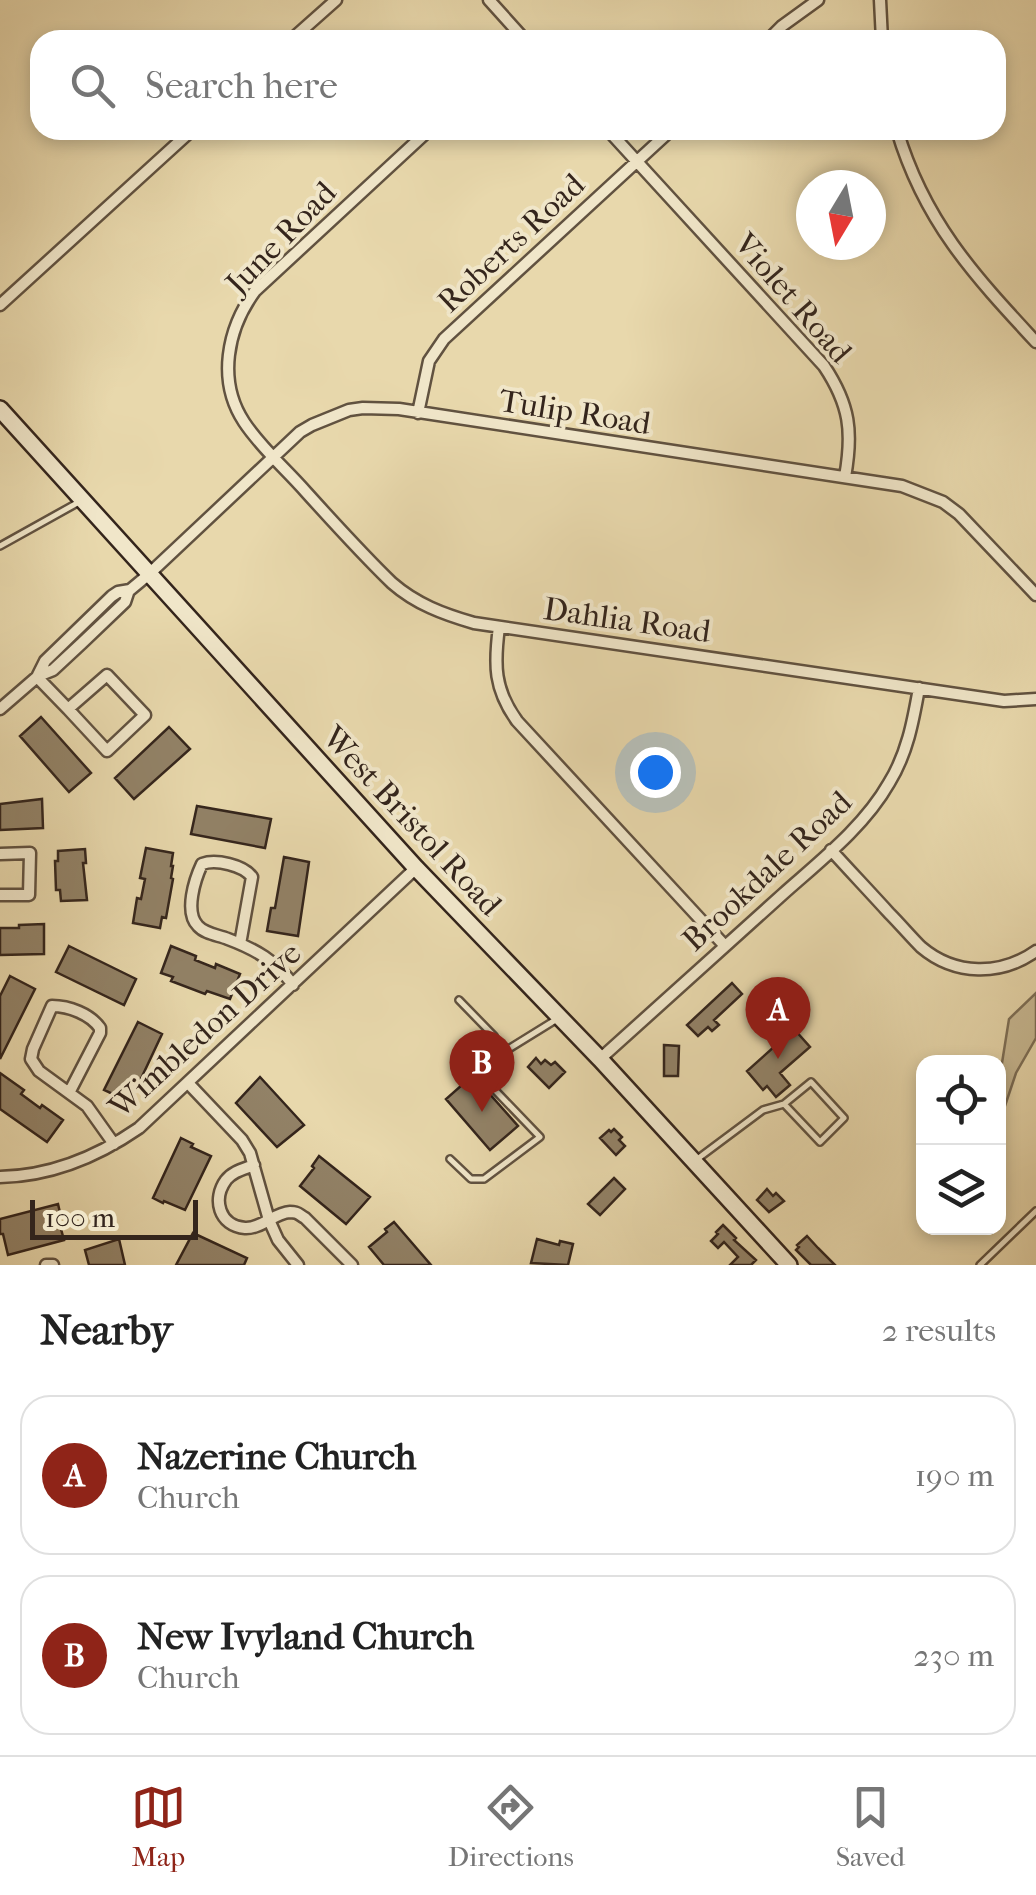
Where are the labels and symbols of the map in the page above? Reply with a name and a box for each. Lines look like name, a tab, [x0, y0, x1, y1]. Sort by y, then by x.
street label: Roberts Road	[430, 165, 592, 320]
north arrow	[796, 170, 886, 260]
street label: June Road	[216, 174, 344, 304]
street label: Violet Road	[726, 225, 860, 371]
street label: Tulip Road	[497, 382, 654, 442]
street label: Dahlia Road	[541, 590, 714, 650]
street label: West Bristol Road	[314, 718, 510, 924]
your location	[630, 747, 681, 798]
street label: Brookdale Road	[675, 783, 859, 959]
street label: Wimbledon Drive	[101, 934, 309, 1126]
pin: A	[746, 976, 810, 1059]
pin: B	[450, 1030, 514, 1112]
scale bar	[30, 1195, 198, 1240]

